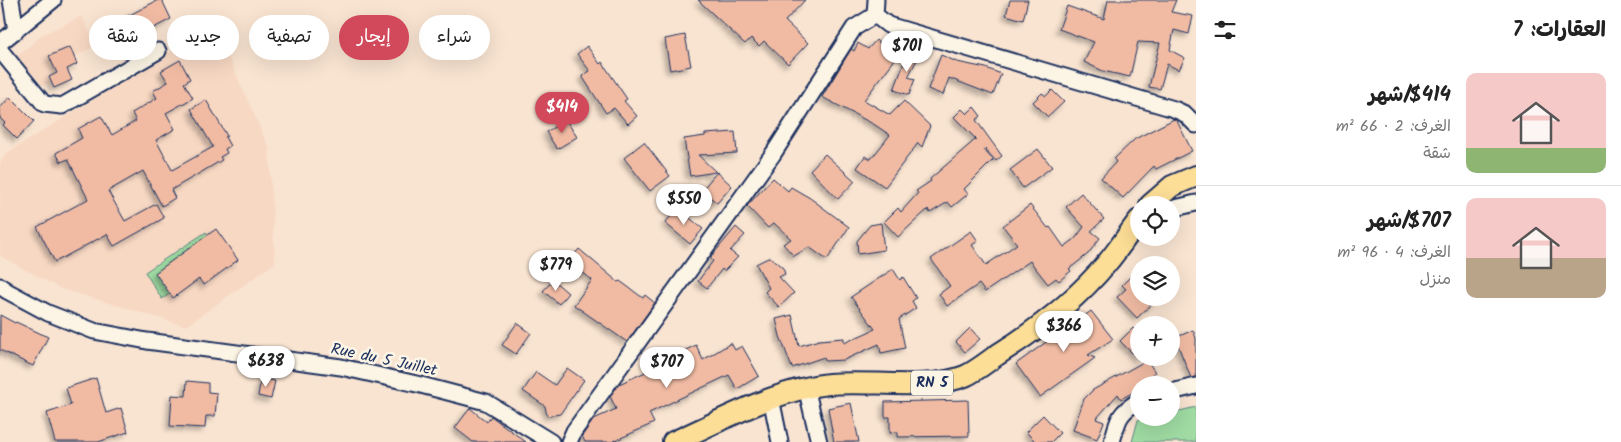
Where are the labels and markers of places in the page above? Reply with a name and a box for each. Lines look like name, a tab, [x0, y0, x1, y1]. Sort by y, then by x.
pin: $701	[877, 30, 937, 73]
pin: $414	[532, 92, 592, 134]
pin: $550	[654, 184, 714, 226]
pin: $779	[526, 250, 586, 292]
pin: $366	[1034, 310, 1094, 353]
pin: $638	[236, 346, 296, 388]
pin: $707	[637, 346, 697, 389]

